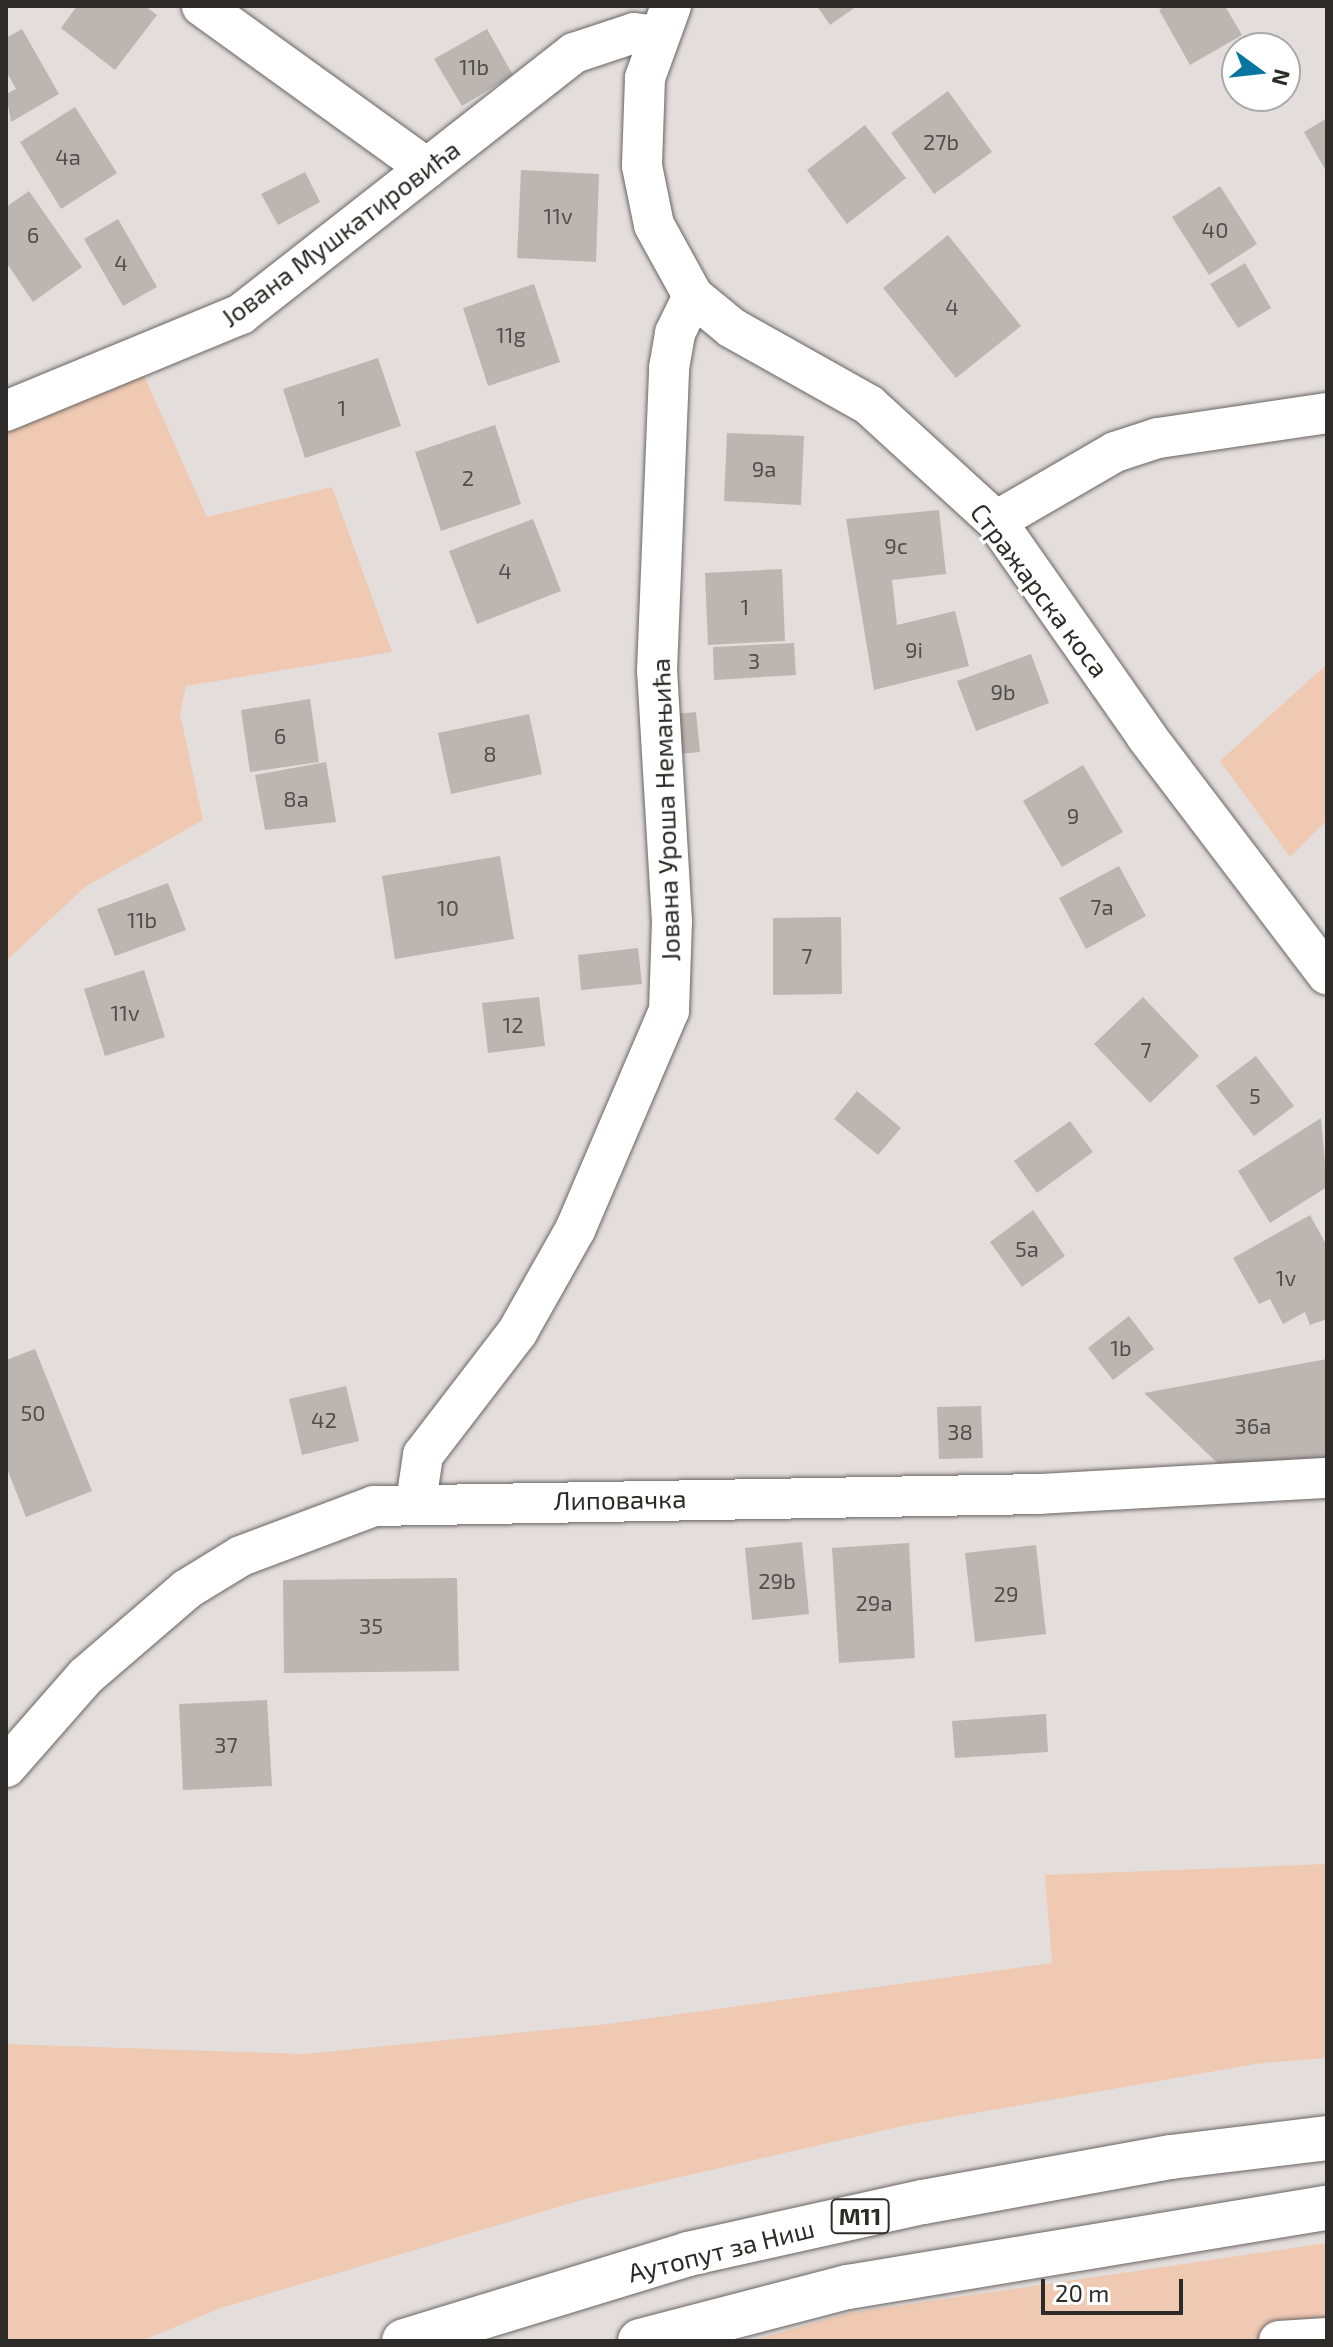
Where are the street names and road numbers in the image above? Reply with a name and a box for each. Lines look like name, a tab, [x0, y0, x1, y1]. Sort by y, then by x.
street label: Јована Мушкатировића	[214, 133, 466, 333]
street label: Стражарска коса	[964, 497, 1116, 683]
street label: Јована Уроша Немањића	[644, 658, 686, 962]
street label: Липовачка	[553, 1482, 687, 1516]
road number: M11	[830, 2196, 890, 2236]
street label: Аутопут за Ниш	[625, 2212, 817, 2288]

